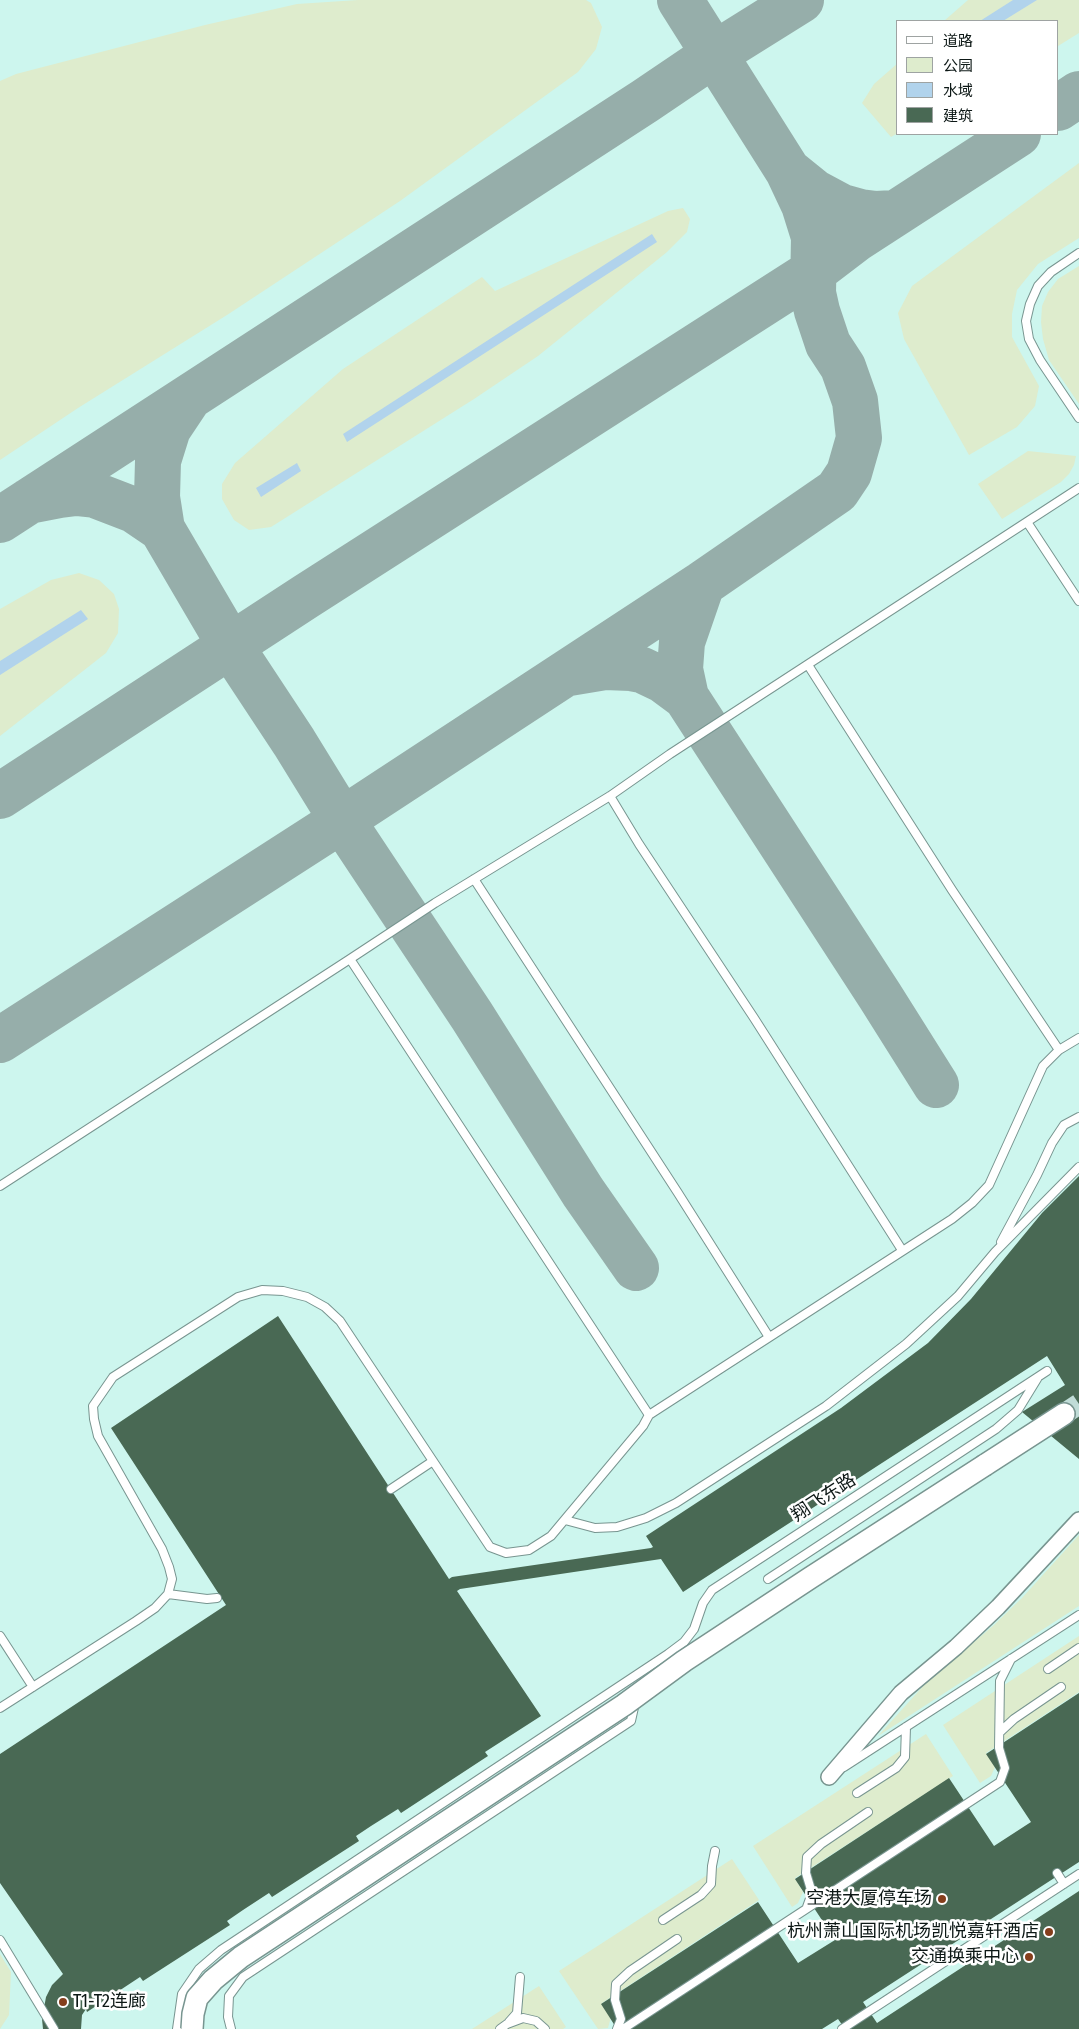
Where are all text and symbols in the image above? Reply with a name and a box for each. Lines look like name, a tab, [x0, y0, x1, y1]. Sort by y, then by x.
legend	[896, 20, 1059, 135]
text: 道路	[943, 32, 973, 50]
text: 公园	[943, 57, 973, 75]
text: 水域	[943, 82, 973, 100]
text: 建筑	[943, 107, 973, 125]
street label: 翔飞东路	[788, 1469, 860, 1527]
place label: 空港大厦停车场	[806, 1888, 932, 1910]
marker: 空港大厦停车场	[936, 1893, 948, 1905]
place label: 杭州萧山国际机场凯悦嘉轩酒店	[787, 1921, 1039, 1943]
marker: 杭州萧山国际机场凯悦嘉轩酒店	[1043, 1926, 1055, 1938]
place label: 交通换乘中心	[911, 1946, 1019, 1968]
marker: 交通换乘中心	[1023, 1951, 1035, 1963]
place label: T1-T2连廊	[73, 1991, 146, 2013]
marker: T1-T2连廊	[57, 1996, 69, 2008]

